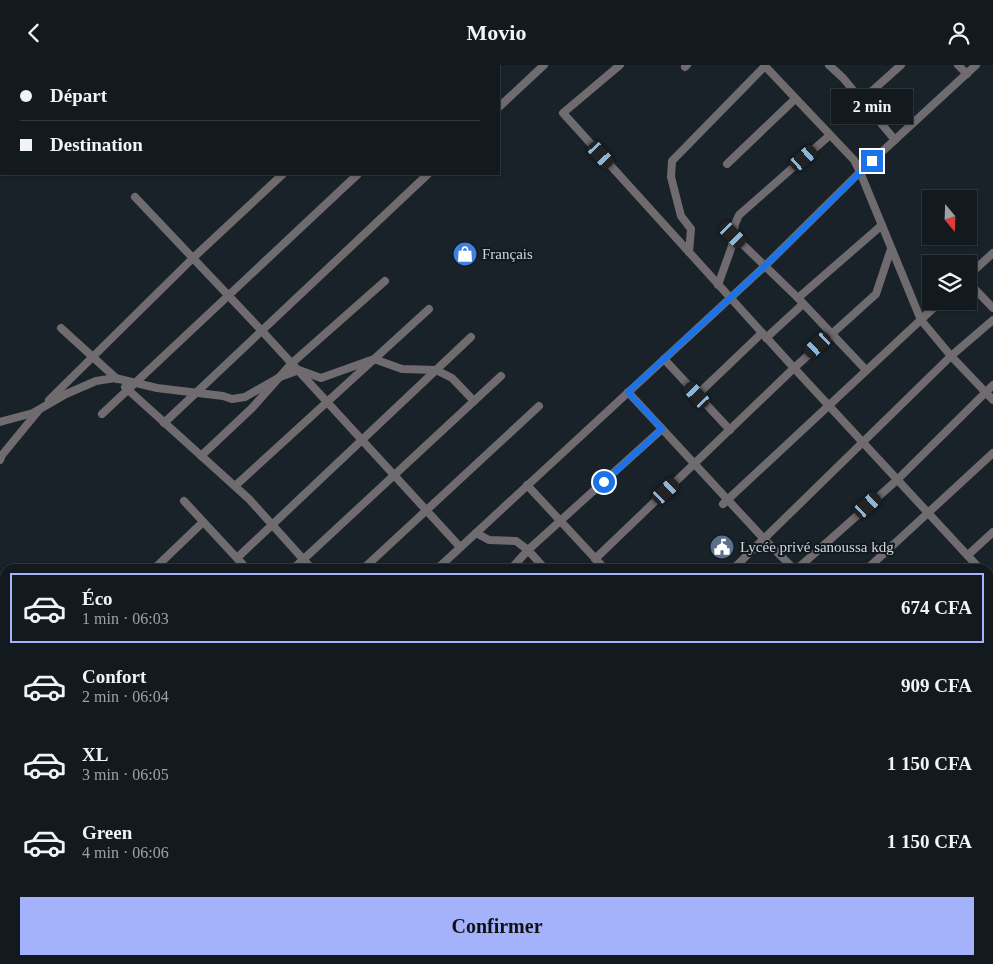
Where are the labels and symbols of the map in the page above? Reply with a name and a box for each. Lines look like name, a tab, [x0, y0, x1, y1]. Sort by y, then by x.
callout: 2 min	[831, 88, 913, 123]
car	[585, 139, 616, 171]
car	[787, 142, 820, 174]
route end	[861, 150, 883, 172]
north arrow	[922, 190, 978, 245]
car	[717, 219, 748, 251]
shop icon: Français	[452, 241, 478, 267]
place label: Français	[482, 246, 533, 262]
car	[801, 329, 834, 361]
car	[681, 379, 712, 411]
route start	[593, 471, 615, 493]
car	[649, 475, 682, 507]
car	[851, 489, 884, 521]
public building icon: Lycée privé sanoussa kdg	[709, 534, 735, 560]
place label: Lycée privé sanoussa kdg	[740, 539, 894, 555]

